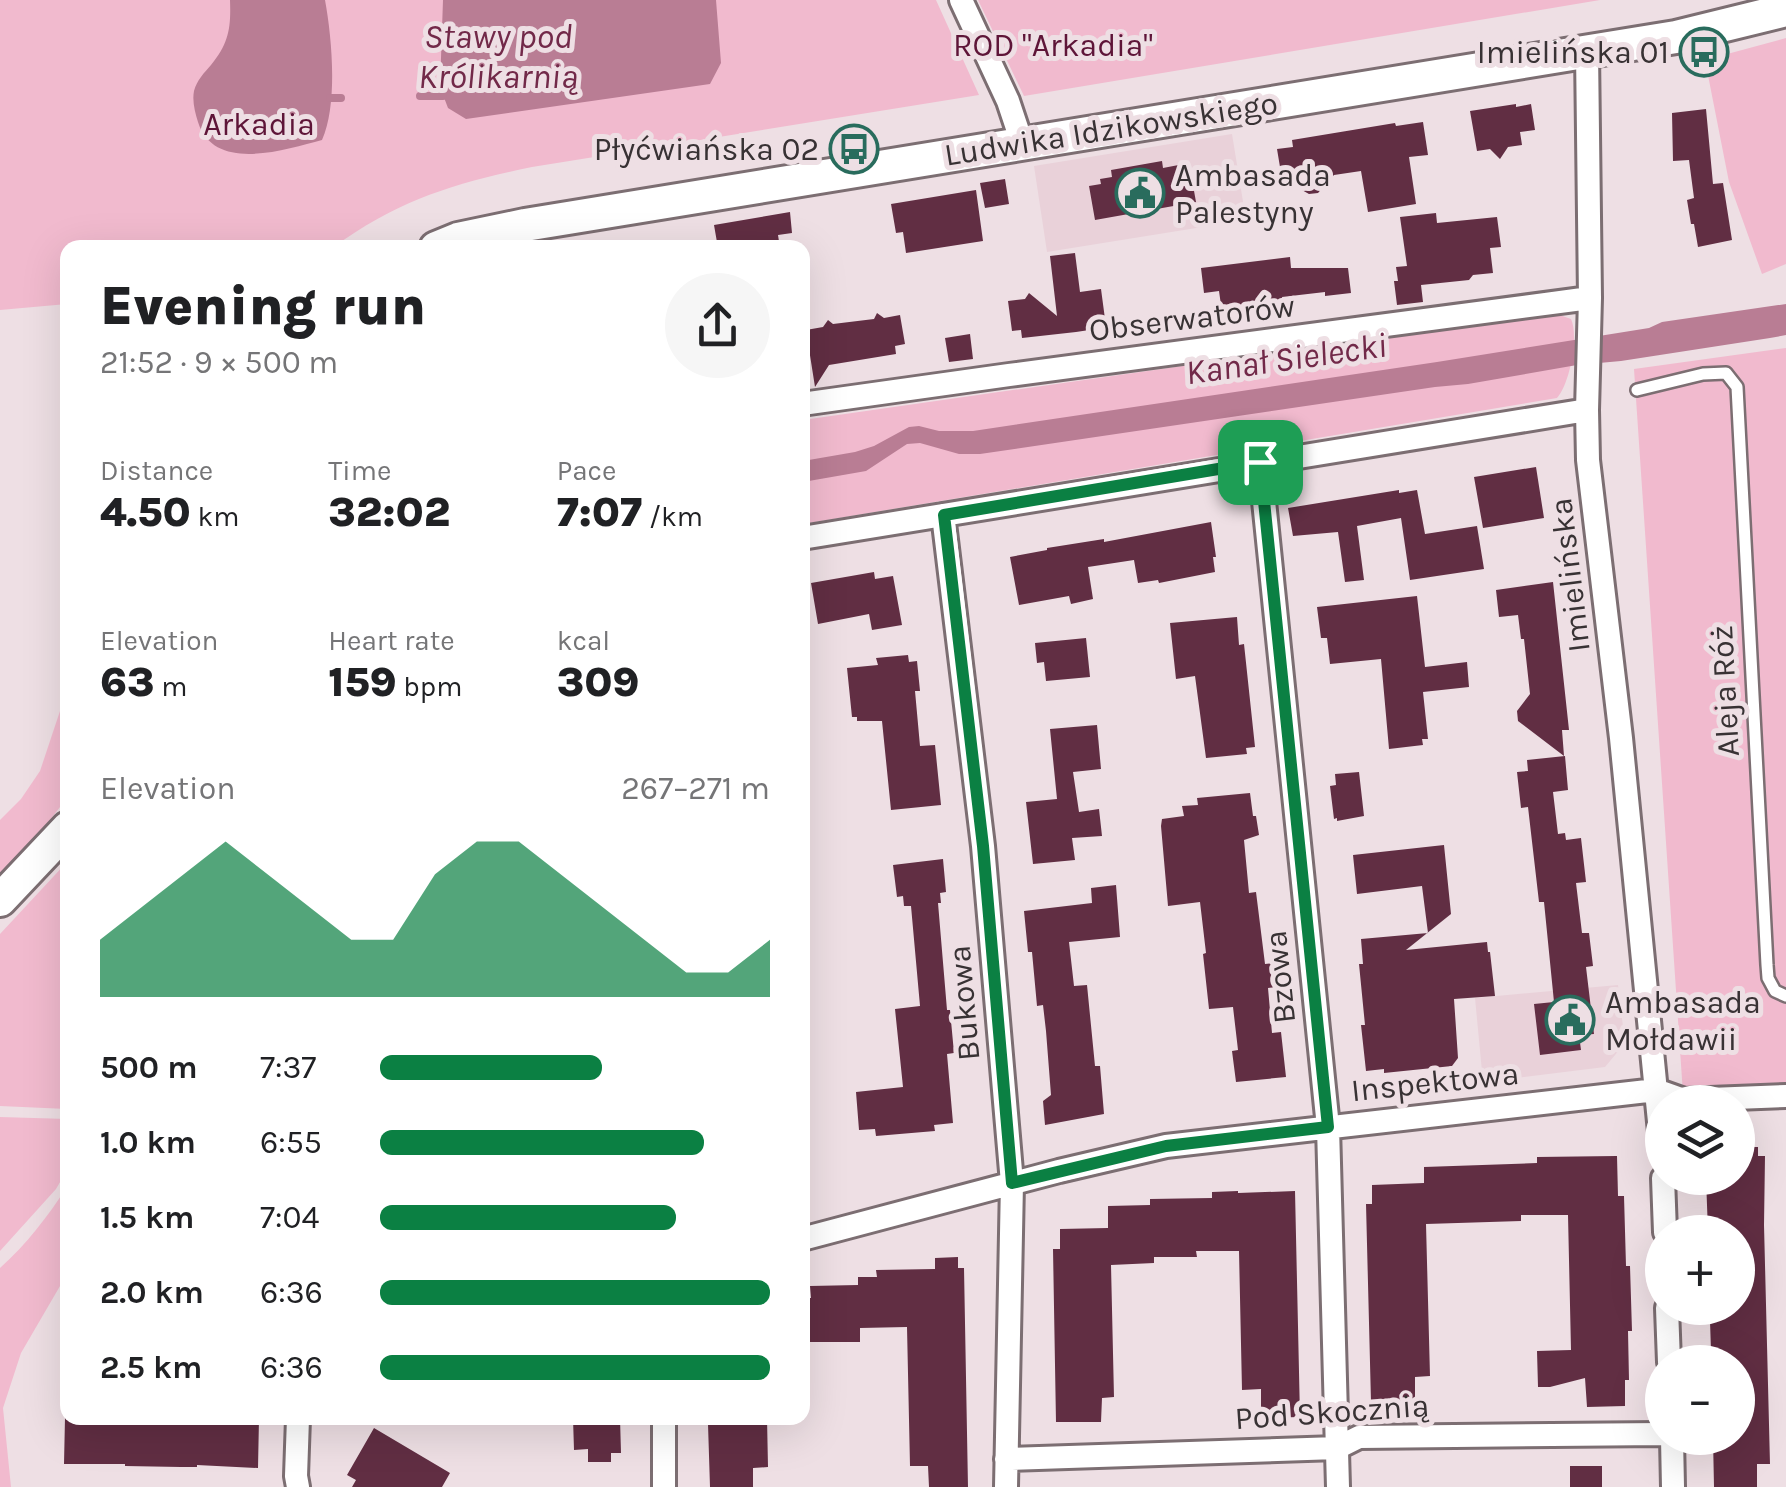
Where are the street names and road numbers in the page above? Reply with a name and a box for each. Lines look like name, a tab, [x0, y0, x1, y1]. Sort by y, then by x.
street label: Ludwika Idzikowskiego	[942, 84, 1280, 174]
street label: Obserwatorów	[1087, 287, 1297, 349]
street label: Imielińska	[1542, 496, 1598, 654]
street label: Aleja Róż	[1703, 624, 1747, 758]
street label: Bzowa	[1257, 929, 1303, 1025]
street label: Bukowa	[941, 944, 987, 1062]
street label: Inspektowa	[1349, 1055, 1521, 1109]
street label: Pod Skocznią	[1234, 1387, 1430, 1437]

